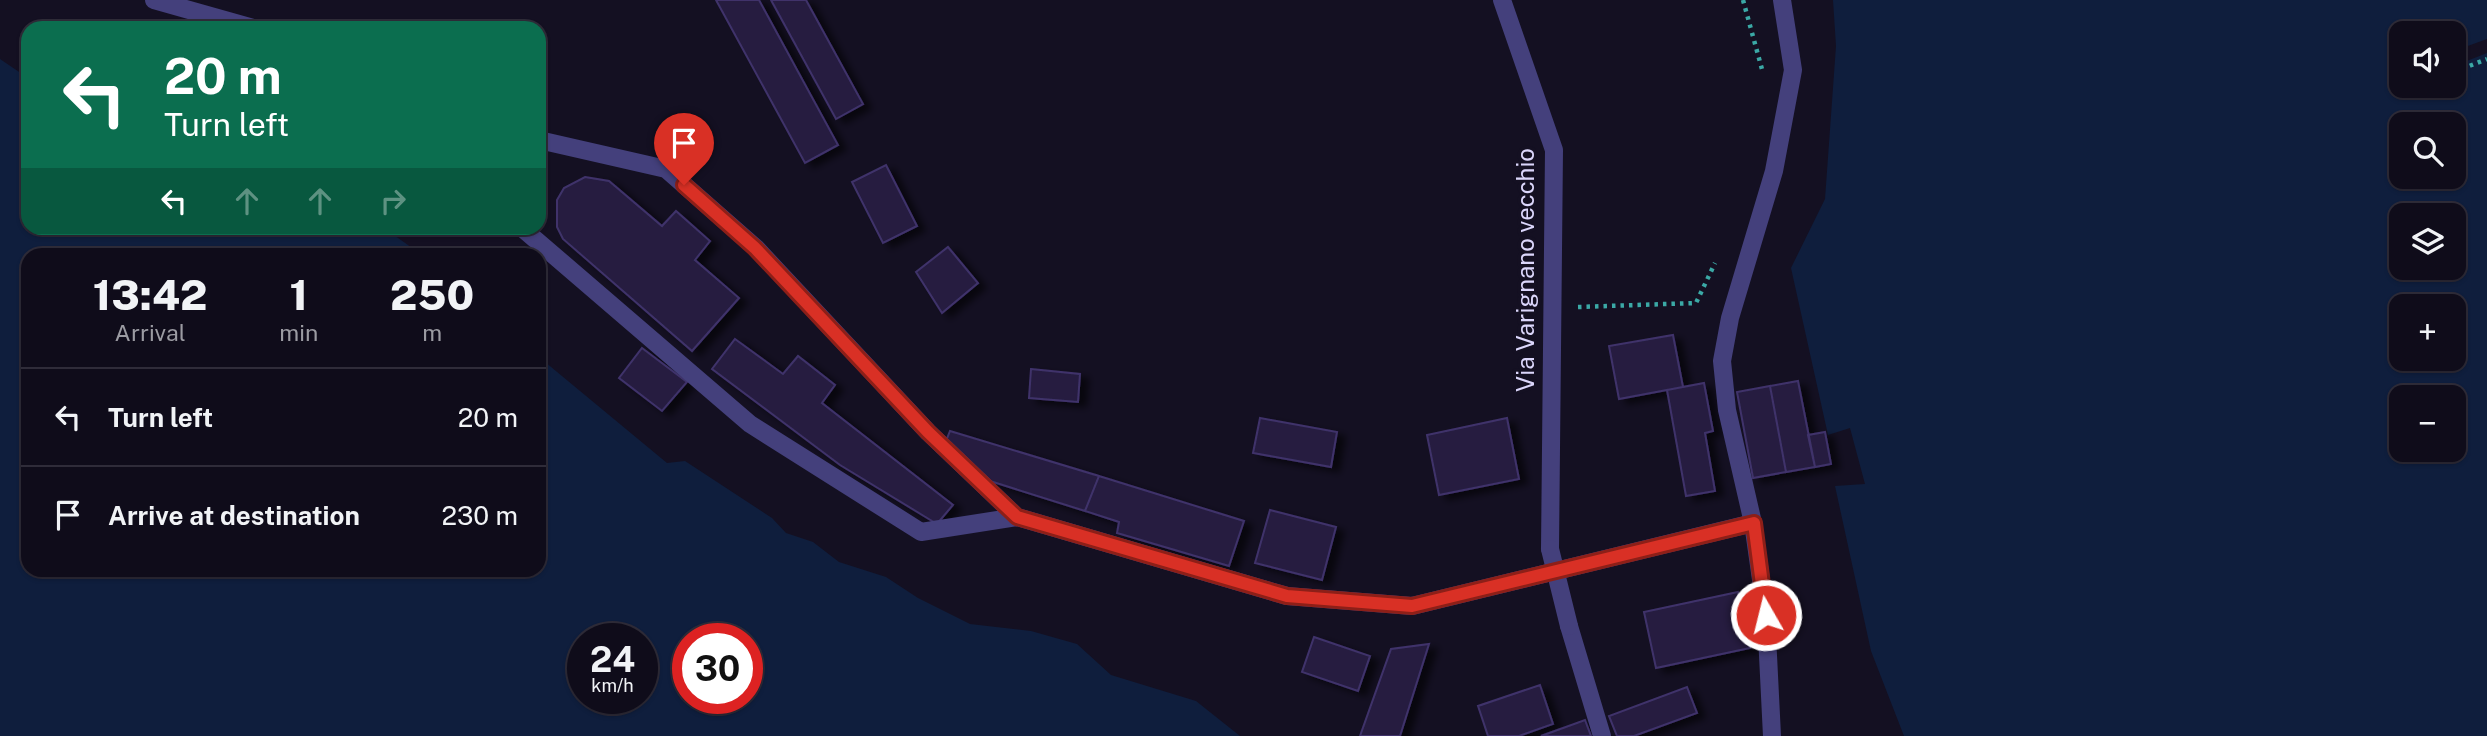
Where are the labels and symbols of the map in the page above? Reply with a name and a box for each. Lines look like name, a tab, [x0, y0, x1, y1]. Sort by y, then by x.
pin	[654, 113, 714, 185]
street label: Via Varignano vecchio	[1511, 148, 1539, 392]
position arrow	[1729, 578, 1803, 652]
speed limit sign: 30	[672, 623, 763, 714]

